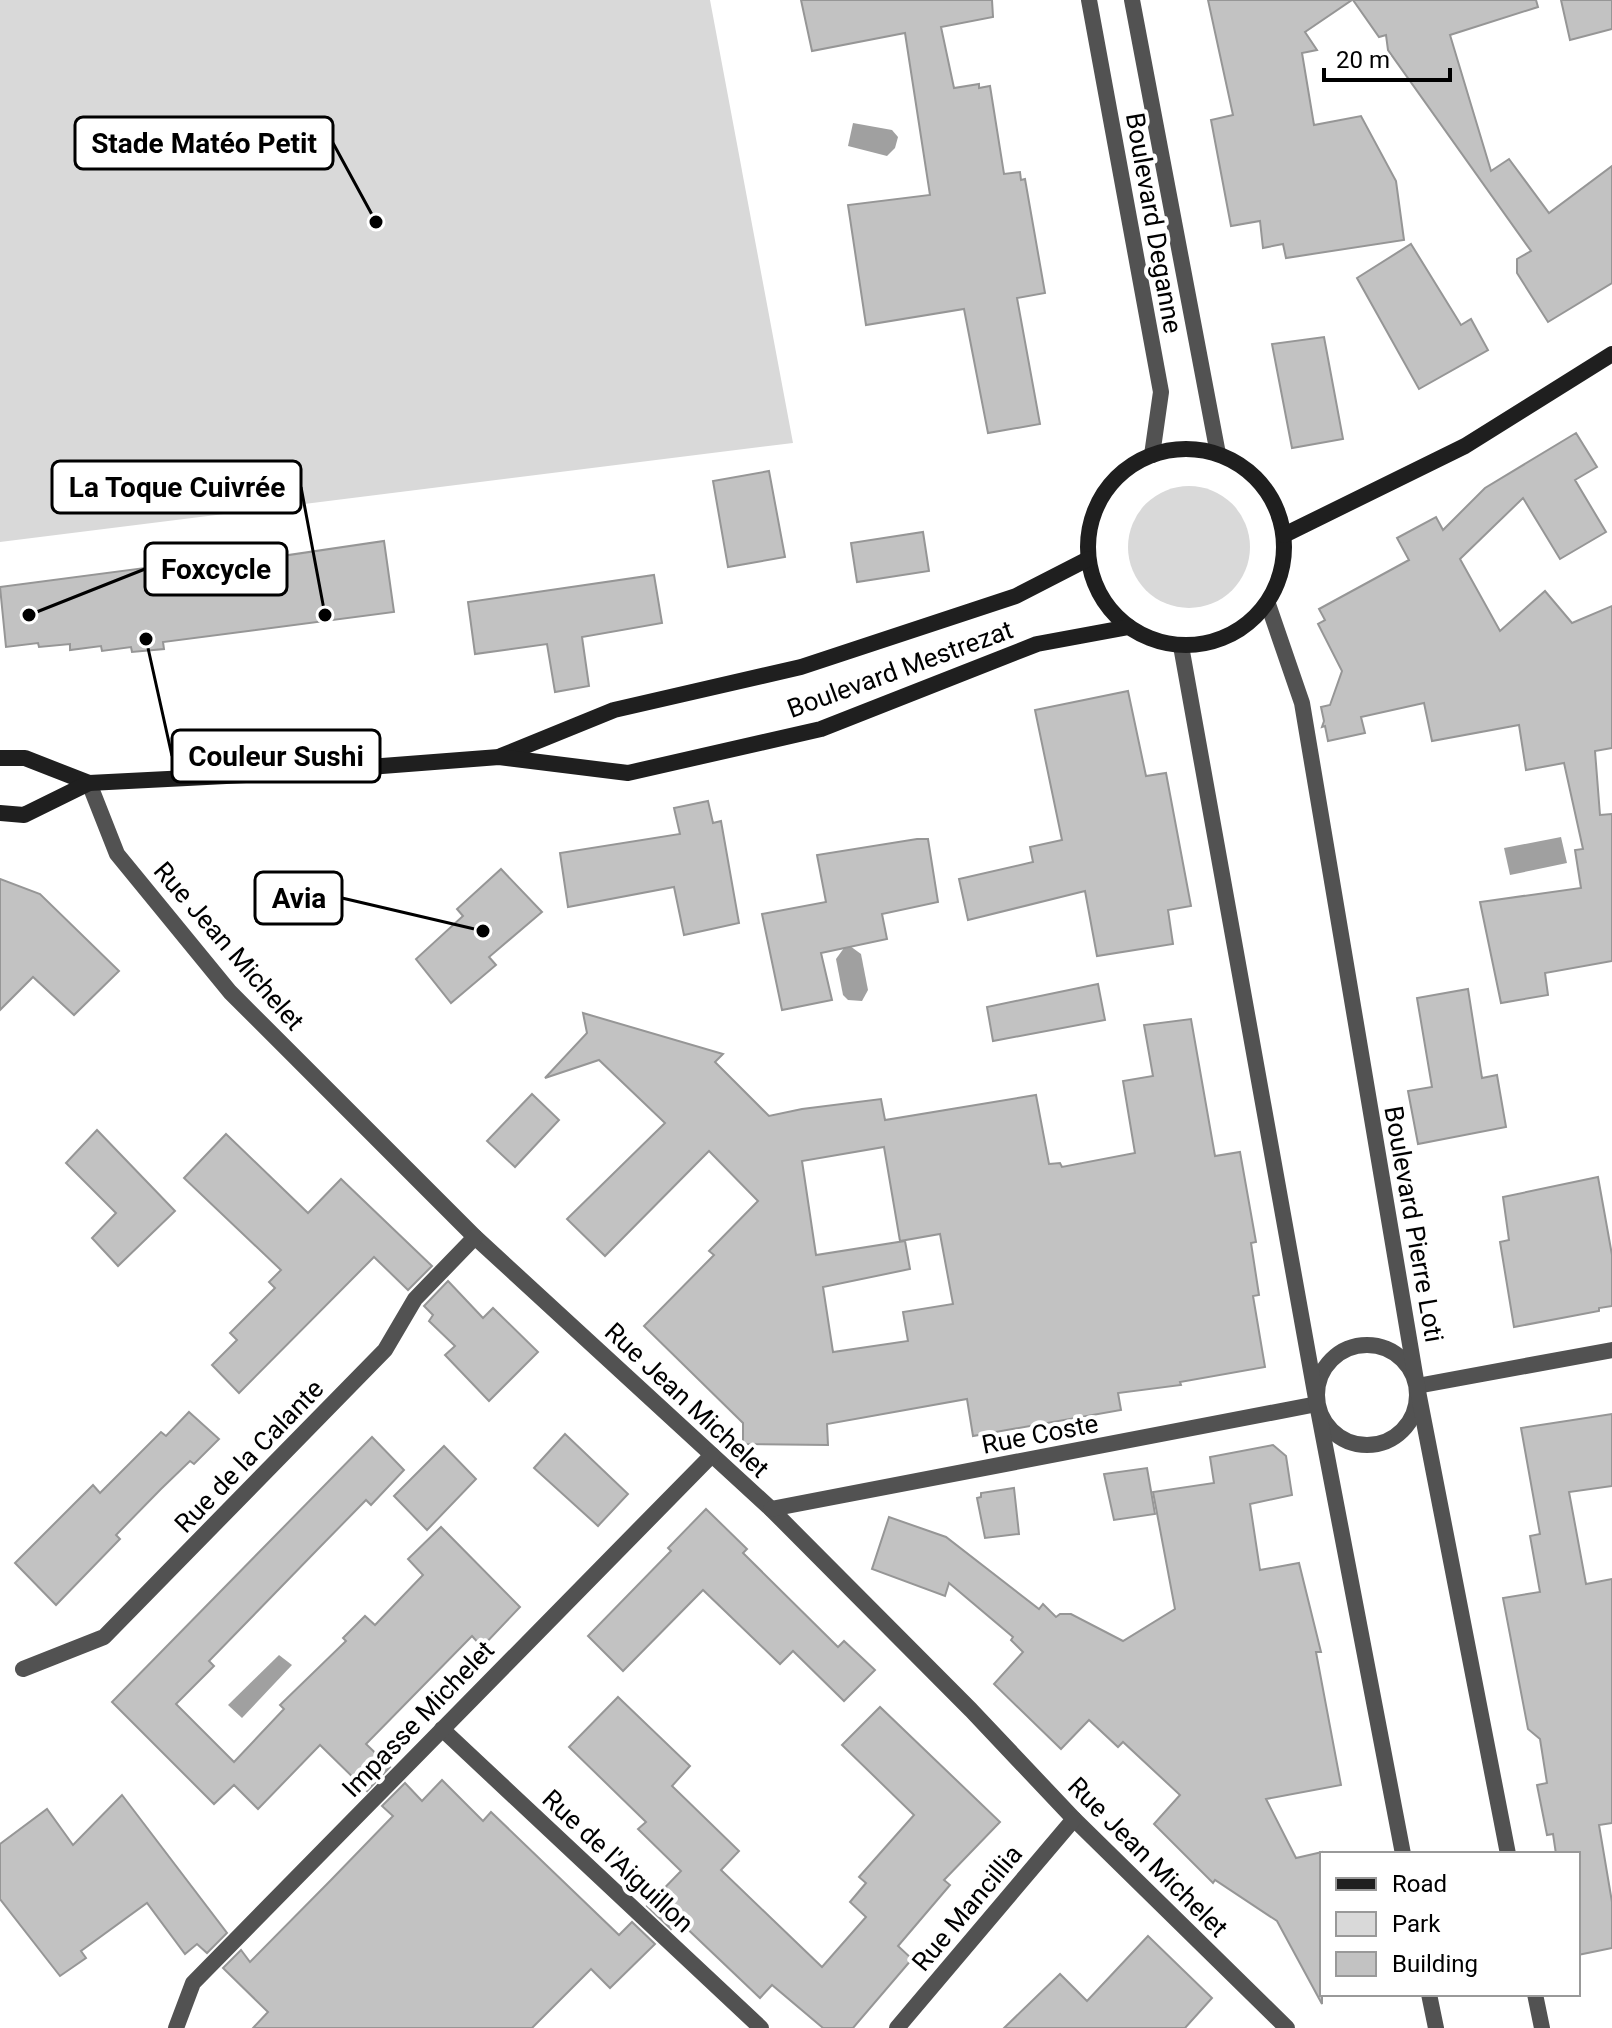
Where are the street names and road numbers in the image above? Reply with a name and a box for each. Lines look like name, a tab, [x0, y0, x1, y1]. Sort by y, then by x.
street label: Boulevard Deganne	[1120, 110, 1188, 336]
street label: Boulevard Mestrezat	[783, 614, 1017, 724]
street label: Rue Jean Michelet	[148, 856, 310, 1036]
street label: Boulevard Pierre Loti	[1378, 1104, 1450, 1344]
street label: Rue Jean Michelet	[599, 1316, 775, 1484]
street label: Rue de la Calante	[169, 1373, 329, 1539]
street label: Rue Coste	[979, 1408, 1101, 1460]
street label: Impasse Michelet	[336, 1635, 500, 1803]
street label: Rue Jean Michelet	[1062, 1771, 1234, 1943]
street label: Rue de l'Aiguillon	[536, 1783, 700, 1939]
street label: Rue Mancillia	[906, 1839, 1028, 1977]

